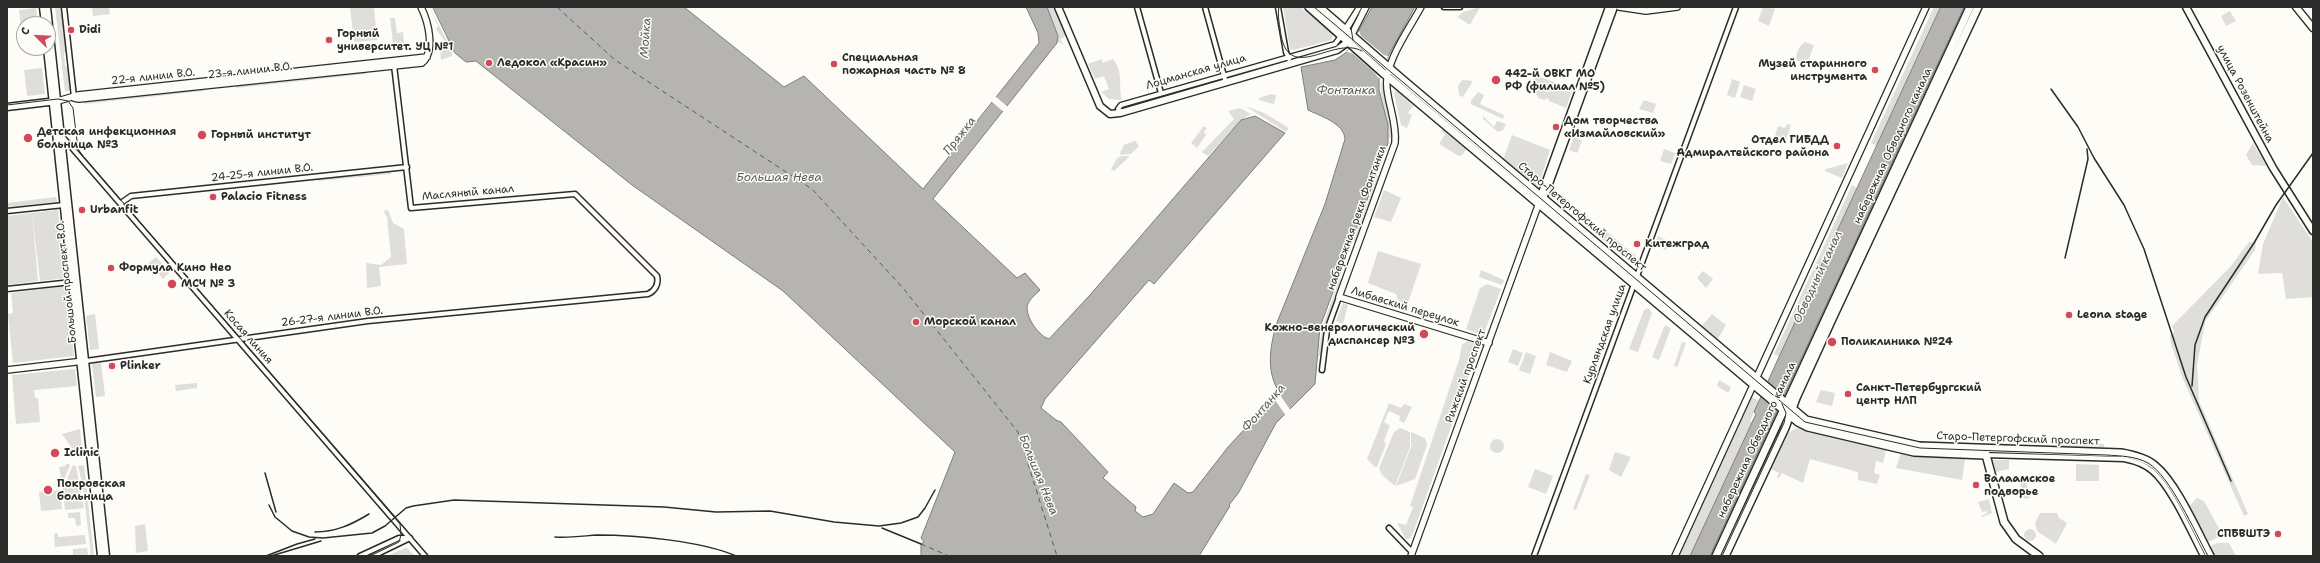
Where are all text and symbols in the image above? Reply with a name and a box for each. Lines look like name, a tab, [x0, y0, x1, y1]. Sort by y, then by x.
north arrow	[16, 16, 56, 56]
water label: Мойка	[637, 17, 655, 59]
place label: Didi	[79, 23, 101, 37]
text: С	[17, 25, 34, 37]
marker: Didi	[66, 25, 76, 35]
place label: Горный университет. УЦ №1	[337, 27, 453, 53]
marker: Горный университет. УЦ №1	[324, 35, 334, 45]
street label: улица Розенштейна	[2214, 43, 2276, 145]
place label: Специальная пожарная часть № 8	[842, 51, 966, 77]
street label: Лоцманская улица	[1145, 51, 1247, 93]
place label: Ледокол «Красин»	[497, 56, 607, 70]
place label: Музей старинного инструмента	[1758, 57, 1867, 83]
marker: Ледокол «Красин»	[484, 58, 494, 68]
marker: Специальная пожарная часть № 8	[829, 59, 839, 69]
street label: 23-я линии В.О.	[207, 60, 293, 82]
marker: Музей старинного инструмента	[1870, 65, 1880, 75]
street label: 22-я линии В.О.	[110, 66, 196, 88]
street label: набережная Обводного канала	[1851, 66, 1935, 226]
place label: 442-й ОВКГ МО РФ (филиал №5)	[1505, 67, 1605, 93]
marker: 442-й ОВКГ МО РФ (филиал №5)	[1490, 74, 1502, 86]
water label: Фонтанка	[1316, 84, 1376, 98]
water label: Пряжка	[941, 114, 979, 158]
place label: Дом творчества «Измайловский»	[1564, 114, 1665, 140]
marker: Дом творчества «Измайловский»	[1551, 122, 1561, 132]
place label: Детская инфекционная больница №3	[37, 125, 176, 151]
place label: Горный институт	[211, 128, 311, 142]
marker: Горный институт	[196, 129, 208, 141]
marker: Детская инфекционная больница №3	[22, 132, 34, 144]
place label: Отдел ГИБДД Адмиралтейского района	[1677, 133, 1829, 159]
marker: Отдел ГИБДД Адмиралтейского района	[1832, 141, 1842, 151]
street label: набережная реки Фонтанки	[1325, 144, 1389, 292]
street label: Старо-Петергофский проспект	[1515, 159, 1649, 275]
street label: 24-25-я линии В.О.	[210, 161, 314, 185]
water label: Большая Нева	[736, 171, 822, 185]
street label: Масляный канал	[421, 182, 515, 204]
place label: Palacio Fitness	[221, 190, 307, 204]
marker: Palacio Fitness	[208, 192, 218, 202]
place label: Urbanfit	[90, 203, 138, 217]
marker: Urbanfit	[77, 205, 87, 215]
street label: Большой проспект В.О.	[54, 220, 80, 344]
water label: Обводный канал	[1790, 229, 1846, 325]
place label: Китежград	[1645, 237, 1709, 251]
marker: Китежград	[1632, 239, 1642, 249]
place label: Формула Кино Нео	[119, 261, 231, 275]
marker: Формула Кино Нео	[106, 263, 116, 273]
place label: МСЧ № 3	[181, 277, 235, 291]
marker: МСЧ № 3	[166, 278, 178, 290]
street label: Курляндская улица	[1581, 282, 1629, 386]
street label: Либавский переулок	[1349, 284, 1461, 330]
street label: 26-27-я линии В.О.	[280, 304, 384, 330]
street label: Косая линия	[221, 307, 275, 367]
place label: Leona stage	[2077, 308, 2147, 322]
marker: Leona stage	[2064, 310, 2074, 320]
place label: Морской канал	[924, 315, 1016, 329]
marker: Морской канал	[911, 317, 921, 327]
place label: Кожно-венерологический диспансер №3	[1265, 321, 1415, 347]
street label: Рижский проспект	[1443, 327, 1489, 425]
marker: Кожно-венерологический диспансер №3	[1418, 328, 1430, 340]
place label: Поликлиника №24	[1841, 335, 1953, 349]
marker: Поликлиника №24	[1826, 336, 1838, 348]
place label: Plinker	[120, 359, 161, 373]
street label: набережная Обводного канала	[1715, 360, 1799, 520]
marker: Plinker	[107, 361, 117, 371]
water label: Фонтанка	[1239, 381, 1289, 435]
place label: Санкт-Петербургский центр НЛП	[1856, 381, 1981, 407]
marker: Санкт-Петербургский центр НЛП	[1843, 389, 1853, 399]
street label: Старо-Петергофский проспект	[1936, 430, 2100, 448]
water label: Большая Нева	[1015, 432, 1061, 518]
place label: Iclinic	[64, 446, 99, 460]
marker: Iclinic	[49, 447, 61, 459]
place label: Валаамское подворье	[1984, 472, 2055, 498]
place label: Покровская больница	[57, 477, 125, 503]
marker: Валаамское подворье	[1971, 480, 1981, 490]
marker: Покровская больница	[42, 484, 54, 496]
place label: СПБВШТЭ	[2217, 527, 2270, 541]
marker: СПБВШТЭ	[2273, 529, 2283, 539]

